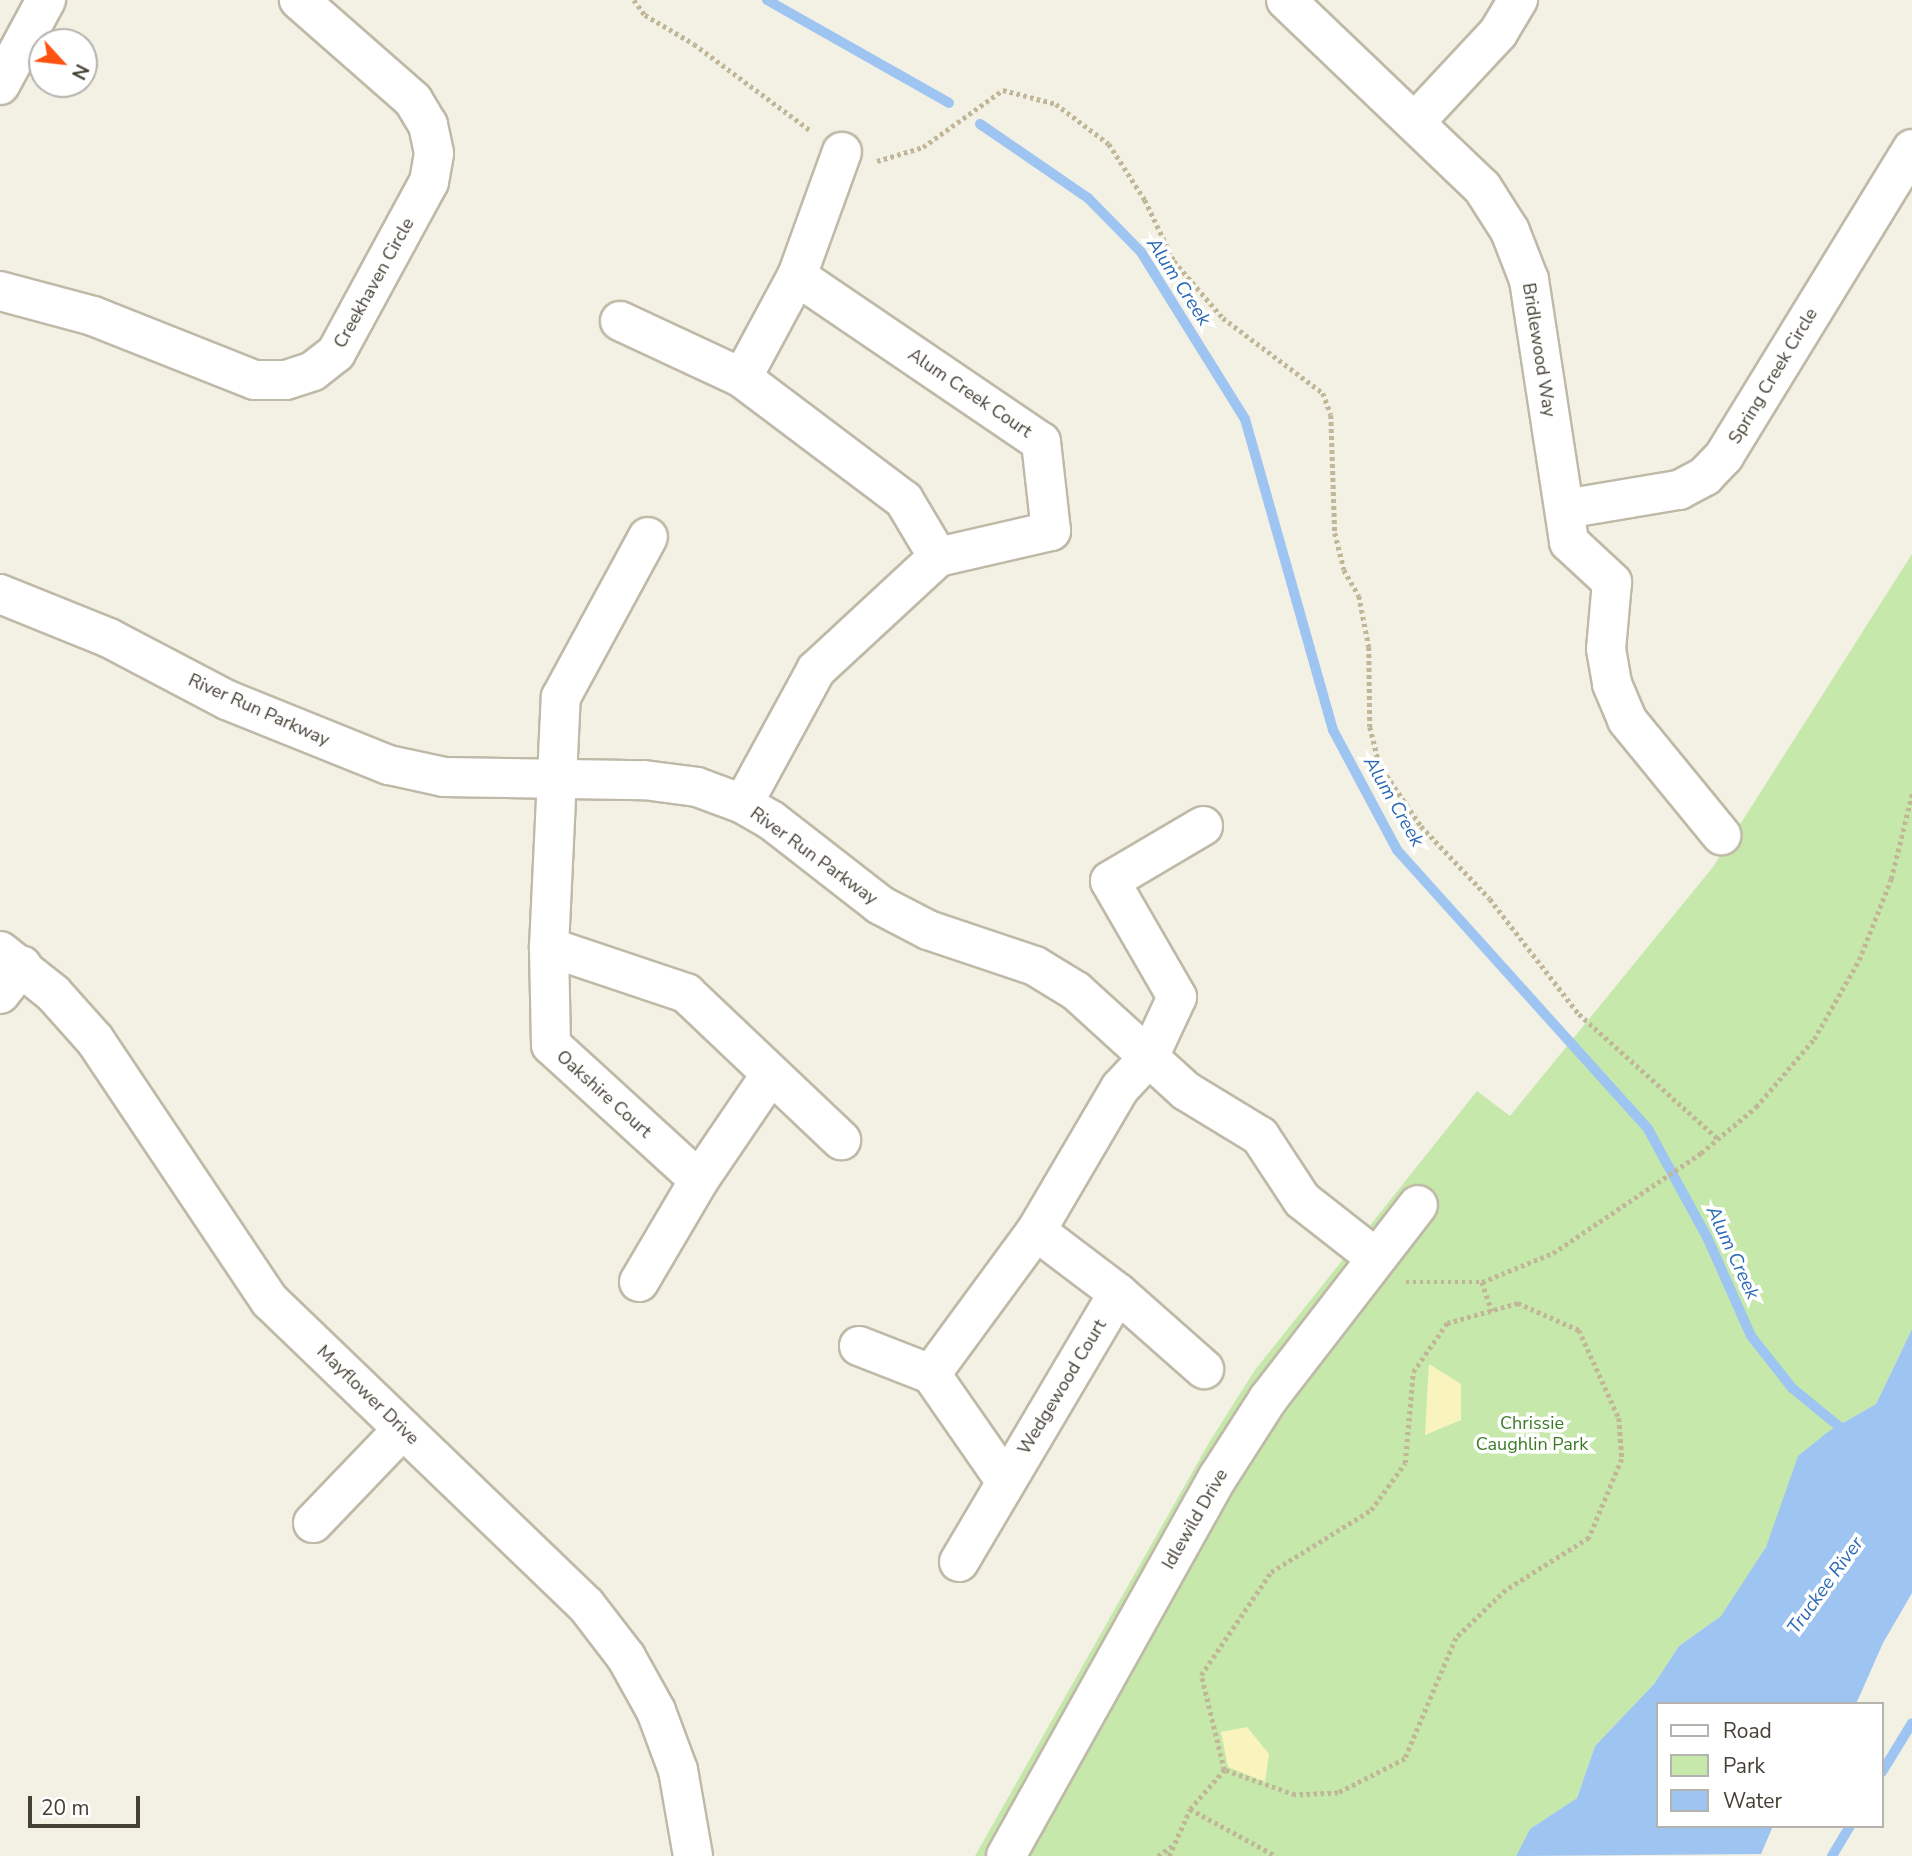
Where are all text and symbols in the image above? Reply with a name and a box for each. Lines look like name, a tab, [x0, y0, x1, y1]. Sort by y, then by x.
north arrow	[28, 28, 98, 98]
text: N	[65, 59, 95, 84]
street label: Creekhaven Circle	[329, 214, 419, 352]
water label: Alum Creek	[1141, 234, 1215, 330]
street label: Bridlewood Way	[1518, 281, 1560, 419]
street label: Spring Creek Circle	[1724, 304, 1822, 448]
street label: Alum Creek Court	[904, 344, 1036, 442]
street label: River Run Parkway	[185, 669, 333, 751]
water label: Alum Creek	[1358, 753, 1428, 851]
street label: River Run Parkway	[746, 803, 882, 909]
street label: Oakshire Court	[552, 1046, 656, 1142]
water label: Alum Creek	[1700, 1203, 1764, 1303]
street label: Wedgewood Court	[1013, 1316, 1111, 1458]
street label: Mayflower Drive	[312, 1341, 424, 1449]
park label: Chrissie Caughlin Park	[1476, 1413, 1588, 1456]
street label: Idlewild Drive	[1158, 1465, 1232, 1573]
water label: Truckee River	[1783, 1533, 1869, 1639]
legend	[1657, 1702, 1884, 1828]
text: Road	[1723, 1717, 1772, 1745]
text: Park	[1723, 1752, 1765, 1780]
scale bar	[32, 1783, 144, 1827]
text: Water	[1723, 1787, 1782, 1815]
text: 20 m	[41, 1794, 90, 1822]

